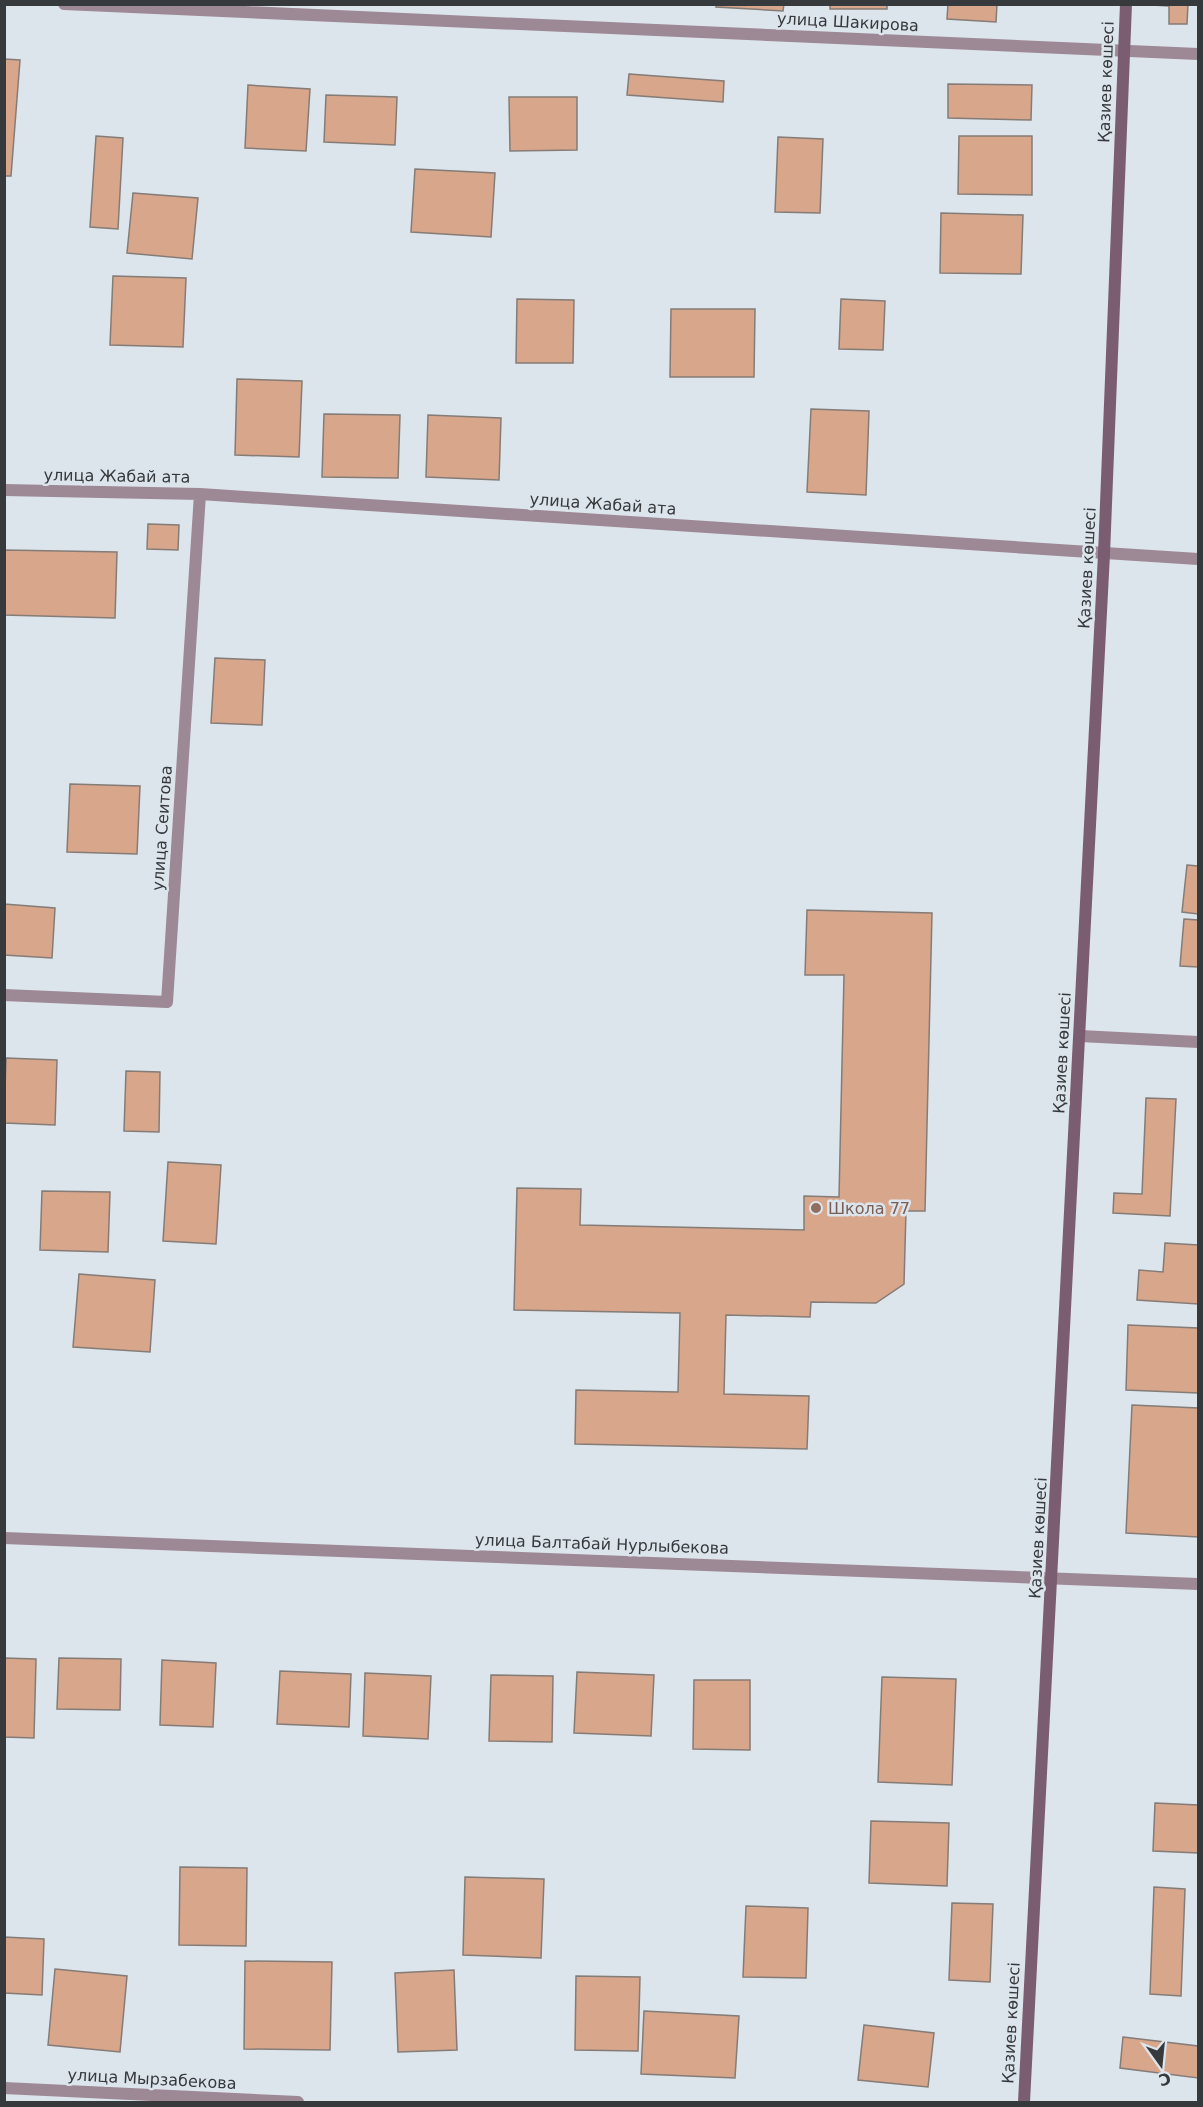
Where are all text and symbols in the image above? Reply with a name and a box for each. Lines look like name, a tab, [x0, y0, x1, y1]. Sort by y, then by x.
street label: улица Шакирова	[777, 9, 919, 35]
street label: Қазиев көшесі	[1094, 21, 1118, 143]
street label: улица Жабай ата	[43, 465, 191, 487]
street label: улица Жабай ата	[529, 489, 677, 519]
street label: Қазиев көшесі	[1074, 507, 1100, 629]
street label: улица Сеитова	[148, 765, 176, 891]
street label: Қазиев көшесі	[1049, 992, 1075, 1114]
place label: Школа 77	[828, 1199, 910, 1218]
marker: Школа 77	[809, 1201, 823, 1215]
street label: Қазиев көшесі	[1025, 1477, 1051, 1599]
street label: улица Балтабай Нурлыбекова	[475, 1530, 729, 1558]
street label: Қазиев көшесі	[998, 1962, 1024, 2084]
north arrow	[1131, 2035, 1191, 2095]
street label: улица Мырзабекова	[67, 2065, 237, 2093]
text: С	[1157, 2068, 1173, 2090]

